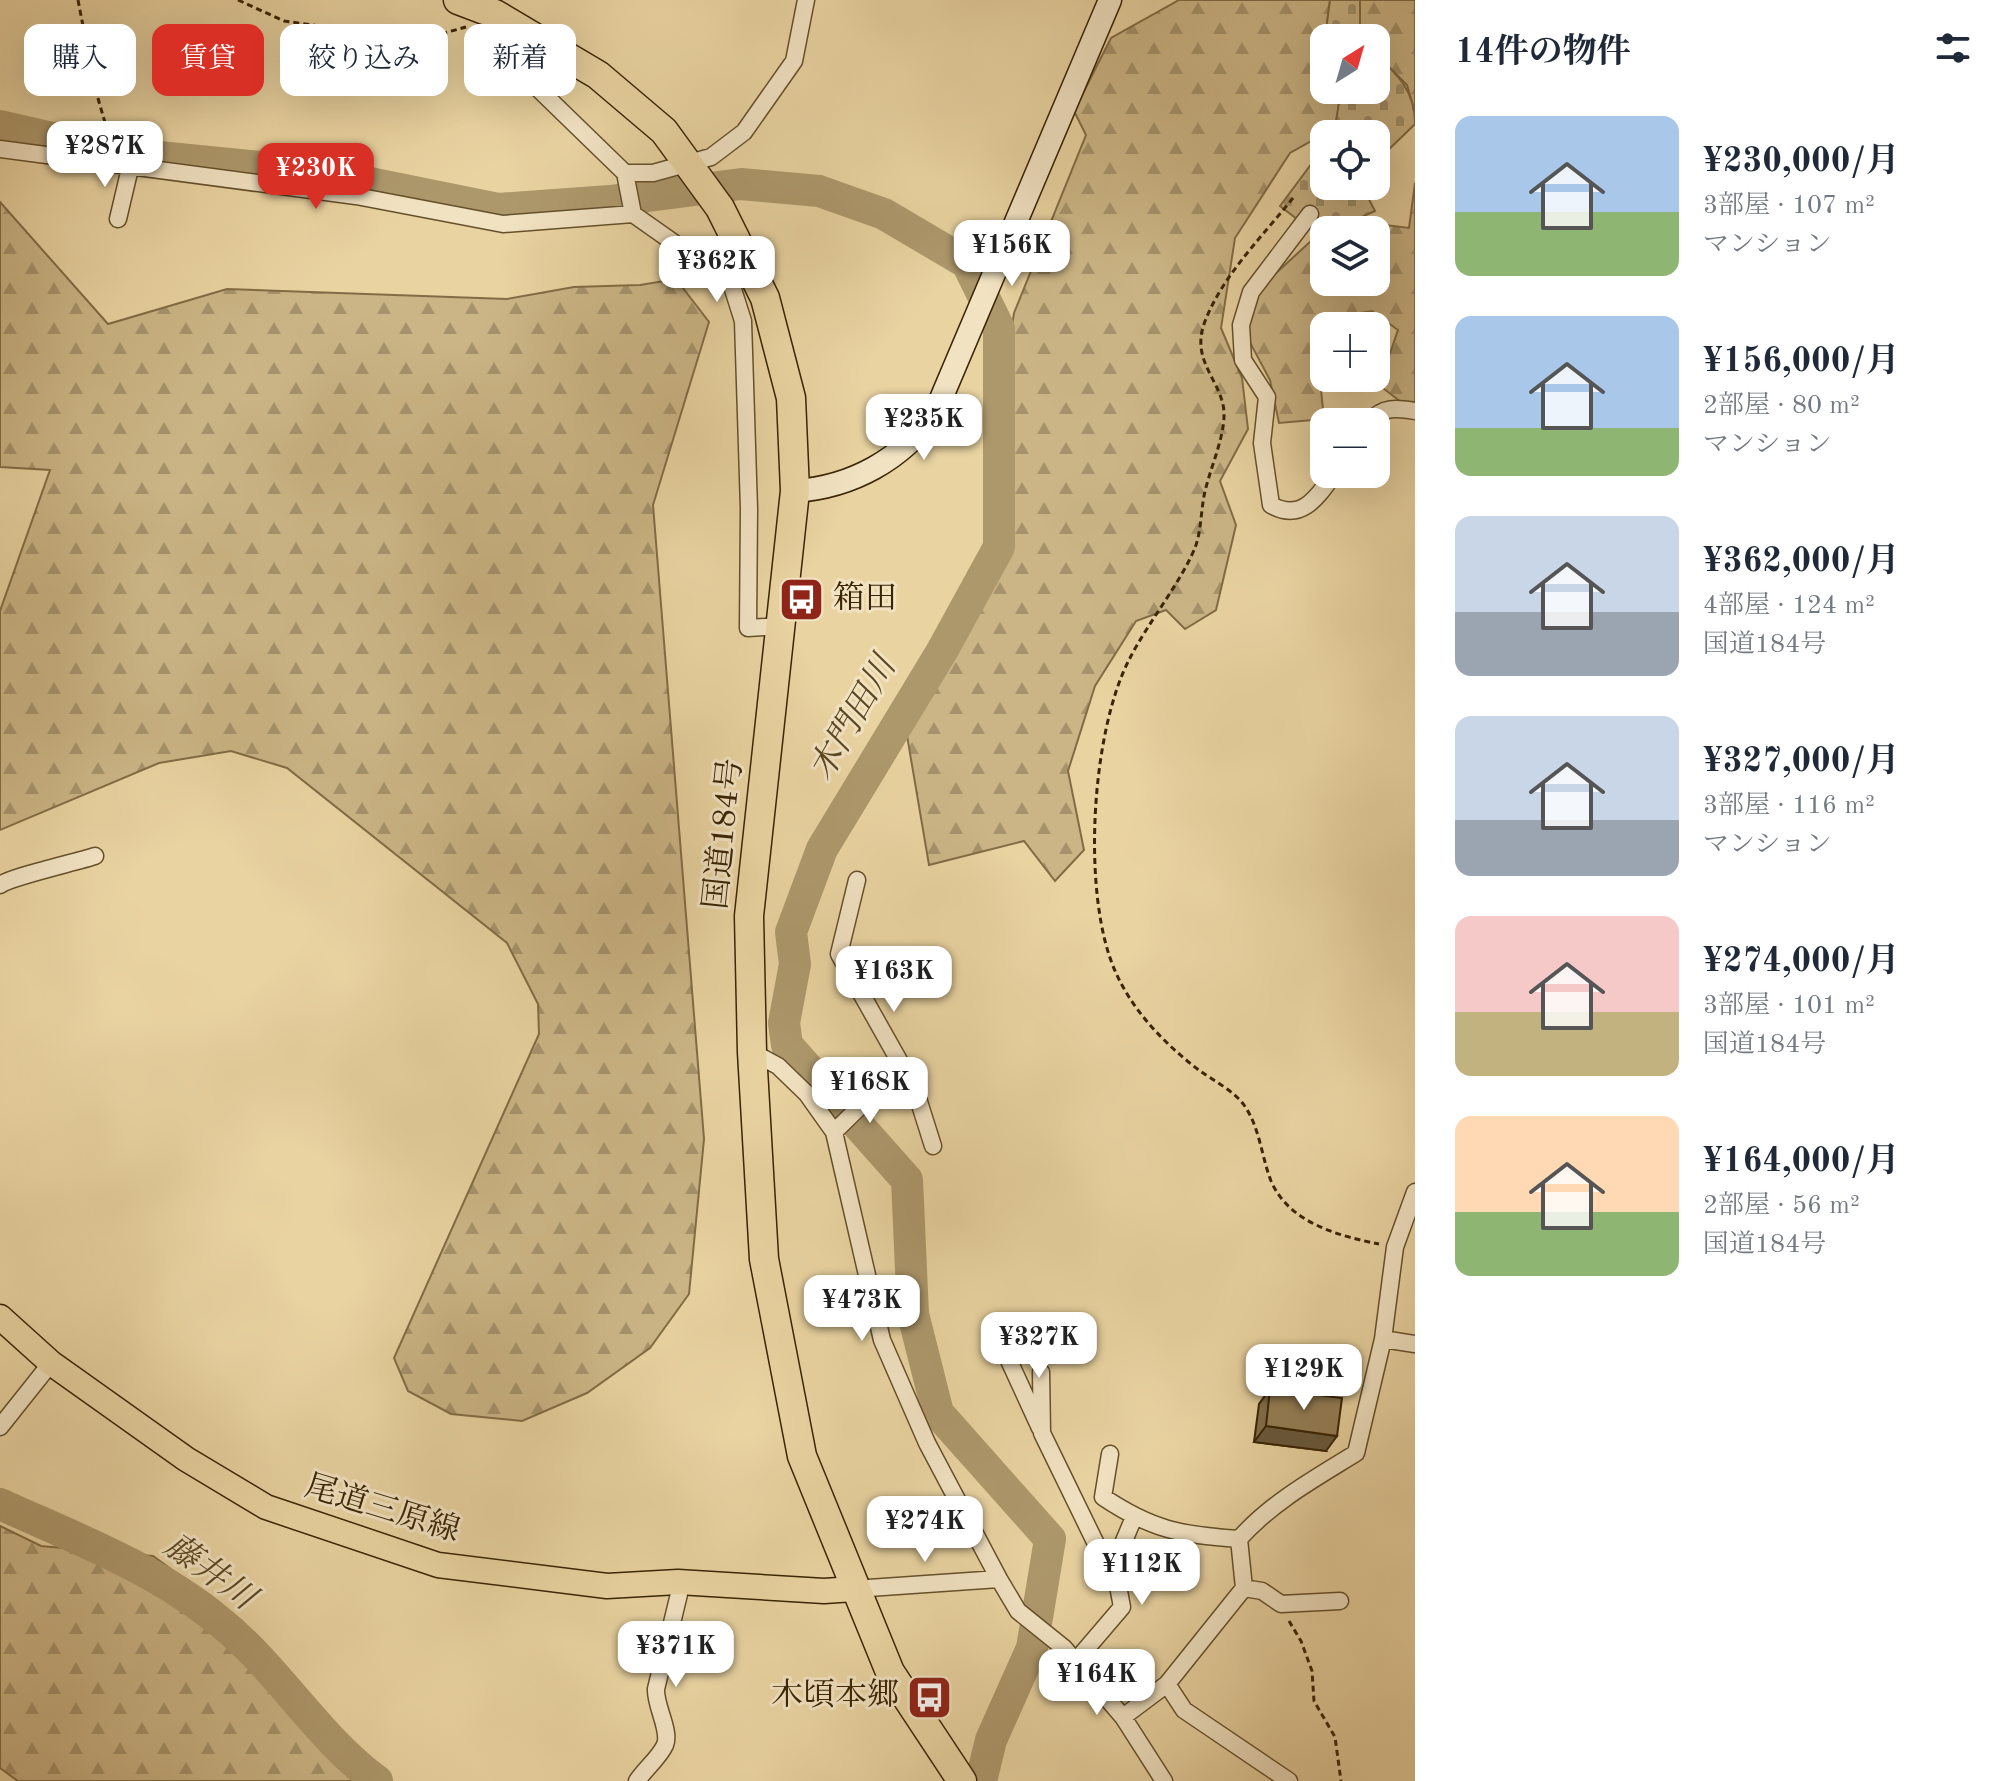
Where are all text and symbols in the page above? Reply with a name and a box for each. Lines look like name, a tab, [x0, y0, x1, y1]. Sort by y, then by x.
chip: 購入	[24, 24, 136, 96]
chip: 賃貸	[152, 24, 264, 96]
chip: 絞り込み	[280, 24, 448, 96]
chip: 新着	[464, 24, 576, 96]
north arrow	[1310, 24, 1390, 104]
map controls	[1310, 24, 1390, 488]
icon: filters	[1931, 26, 1975, 70]
text: 14件の物件	[1455, 36, 1630, 70]
button: locate	[1310, 120, 1390, 200]
pin: ¥287K	[49, 121, 161, 189]
text: ¥287K	[65, 134, 145, 160]
pin: ¥230K	[260, 143, 372, 211]
text: ¥230,000/月	[1703, 145, 1900, 179]
icon: home	[1519, 148, 1615, 244]
text: ¥230K	[276, 156, 356, 182]
text: 3部屋 · 107 m²	[1703, 193, 1875, 219]
button: layers	[1310, 216, 1390, 296]
pin: ¥156K	[956, 220, 1068, 288]
text: マンション	[1703, 232, 1832, 258]
text: ¥156K	[972, 233, 1052, 259]
pin: ¥362K	[661, 236, 773, 304]
text: ¥362K	[677, 249, 757, 275]
button: +	[1310, 312, 1390, 392]
text: ¥156,000/月	[1703, 345, 1900, 379]
icon: home	[1519, 348, 1615, 444]
text: 2部屋 · 80 m²	[1703, 393, 1860, 419]
pin: ¥235K	[868, 394, 980, 462]
text: ¥235K	[884, 407, 964, 433]
button: −	[1310, 408, 1390, 488]
text: マンション	[1703, 432, 1832, 458]
text: ¥362,000/月	[1703, 545, 1900, 579]
icon: home	[1519, 548, 1615, 644]
bus stop icon: 箱田	[778, 576, 826, 624]
place label: 箱田	[833, 581, 897, 616]
text: 4部屋 · 124 m²	[1703, 593, 1875, 619]
text: 国道184号	[1703, 632, 1826, 658]
water label: 木門田川	[803, 647, 905, 786]
text: ¥327,000/月	[1703, 745, 1900, 779]
icon: home	[1519, 748, 1615, 844]
street label: 国道184号	[698, 757, 749, 911]
text: 3部屋 · 116 m²	[1703, 793, 1875, 819]
text: マンション	[1703, 832, 1832, 858]
text: ¥274,000/月	[1703, 945, 1900, 979]
pin: ¥163K	[838, 946, 950, 1014]
icon: home	[1519, 948, 1615, 1044]
text: ¥163K	[854, 959, 934, 985]
text: 3部屋 · 101 m²	[1703, 993, 1875, 1019]
text: 国道184号	[1703, 1032, 1826, 1058]
pin: ¥168K	[814, 1057, 926, 1125]
text: ¥168K	[830, 1070, 910, 1096]
text: ¥164,000/月	[1703, 1145, 1900, 1179]
icon: home	[1519, 1148, 1615, 1244]
text: 2部屋 · 56 m²	[1703, 1193, 1860, 1219]
text: 国道184号	[1703, 1232, 1826, 1258]
pin: ¥473K	[806, 1275, 918, 1343]
text: ¥473K	[822, 1288, 902, 1314]
pin: ¥327K	[983, 1312, 1095, 1380]
text: ¥327K	[999, 1325, 1079, 1351]
pin: ¥129K	[1248, 1344, 1360, 1412]
text: ¥129K	[1264, 1357, 1344, 1383]
street label: 尾道三原線	[301, 1468, 464, 1549]
pin: ¥274K	[869, 1496, 981, 1564]
text: ¥274K	[885, 1509, 965, 1535]
water label: 藤井川	[158, 1527, 265, 1619]
pin: ¥112K	[1086, 1539, 1198, 1607]
text: ¥112K	[1102, 1552, 1182, 1578]
pin: ¥371K	[620, 1621, 732, 1689]
text: ¥371K	[636, 1634, 716, 1660]
pin: ¥164K	[1041, 1649, 1153, 1717]
text: ¥164K	[1057, 1662, 1137, 1688]
bus stop icon: 木頃本郷	[906, 1673, 954, 1721]
place label: 木頃本郷	[771, 1678, 899, 1713]

